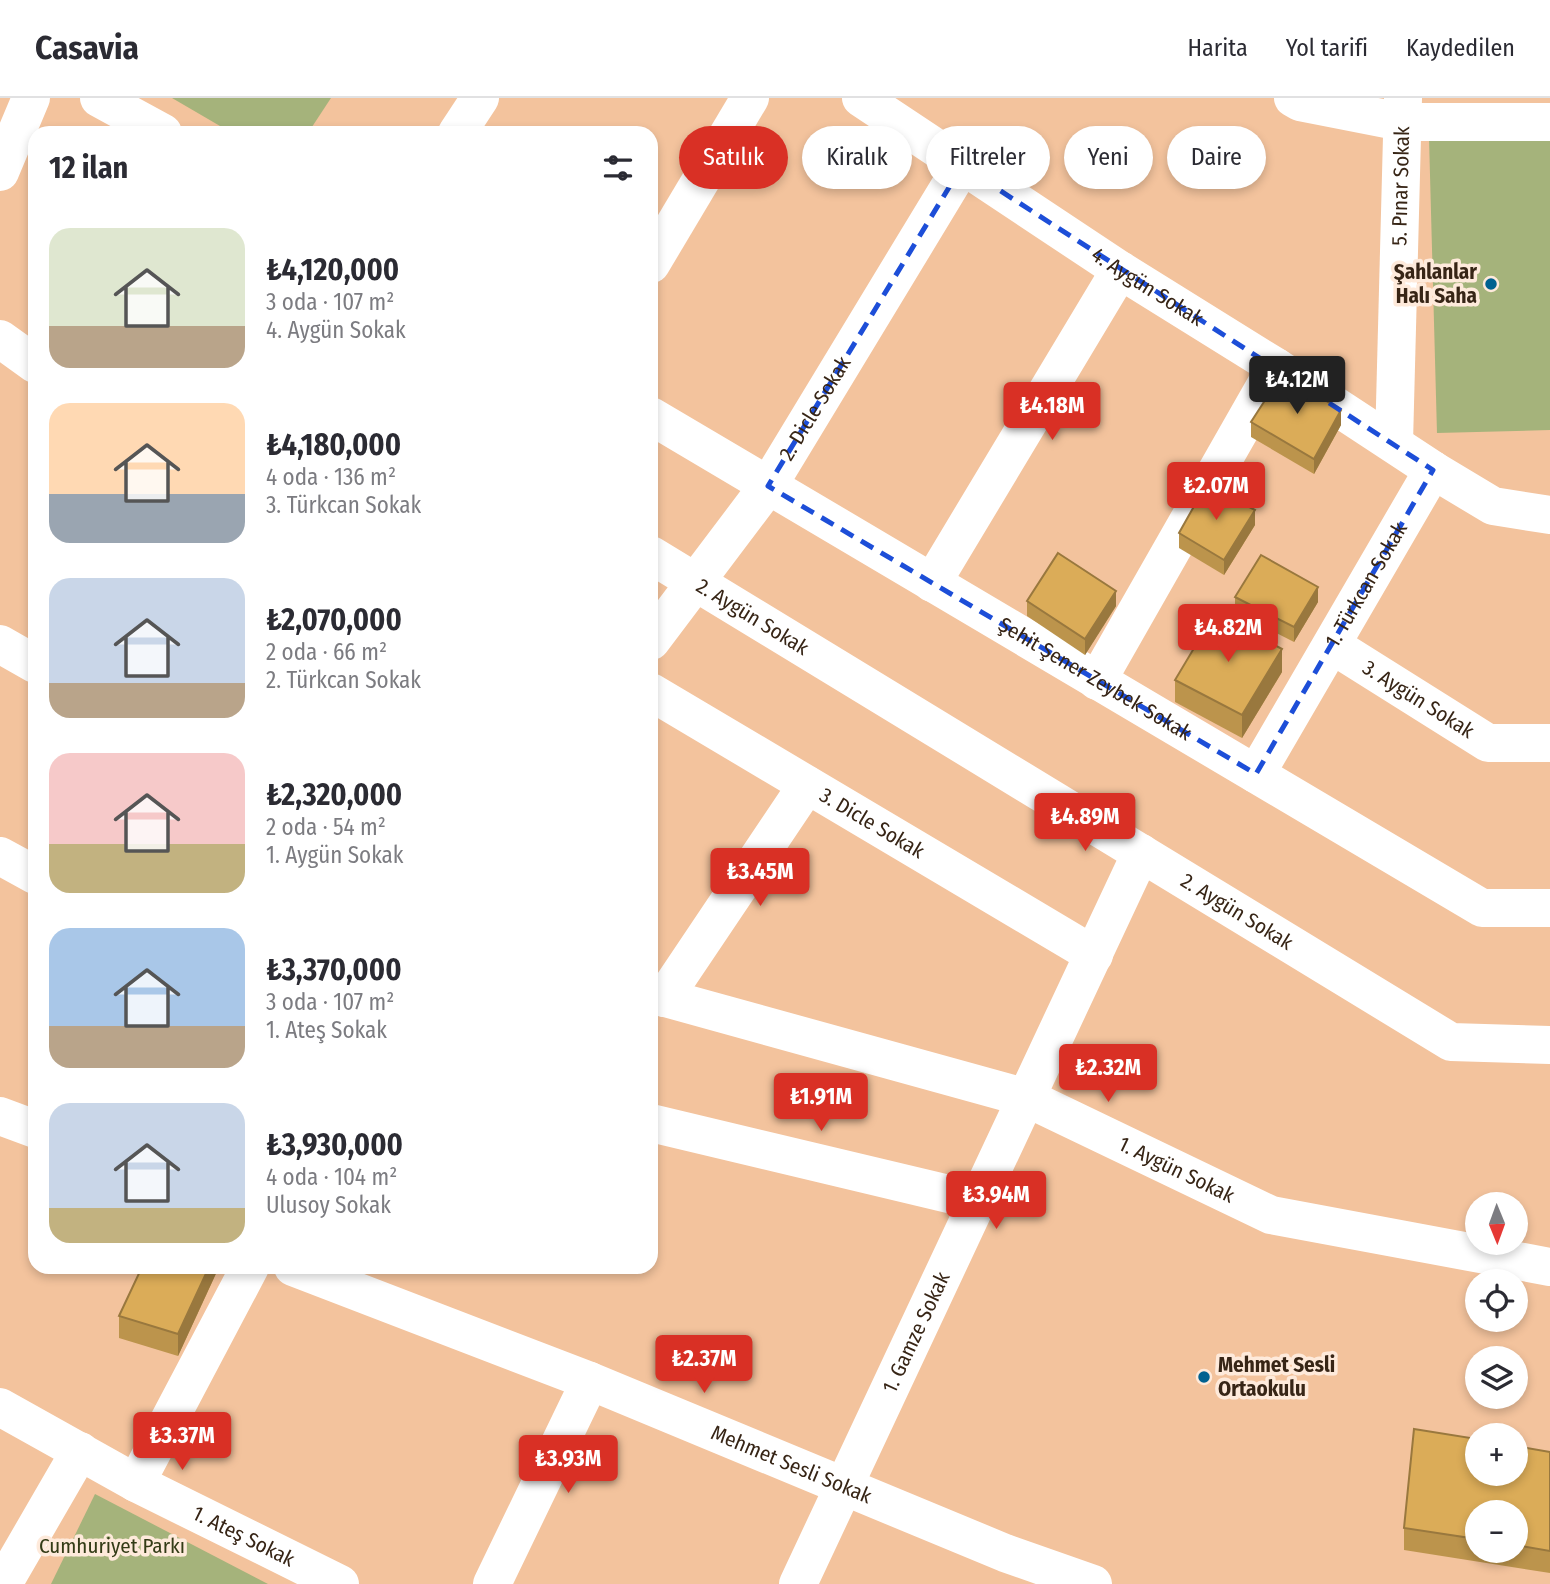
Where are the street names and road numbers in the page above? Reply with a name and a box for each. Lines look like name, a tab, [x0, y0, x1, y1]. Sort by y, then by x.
street label: 5. Pınar Sokak	[1386, 126, 1415, 246]
street label: 4. Aygün Sokak	[1086, 242, 1208, 332]
street label: 2. Dicle Sokak	[774, 351, 857, 465]
street label: 1. Türkcan Sokak	[1320, 517, 1413, 652]
street label: 2. Aygün Sokak	[692, 573, 814, 661]
street label: Şehit Şener Zeybek Sokak	[994, 612, 1196, 746]
street label: 3. Aygün Sokak	[1358, 654, 1479, 744]
street label: 3. Dicle Sokak	[815, 782, 929, 864]
street label: 2. Aygün Sokak	[1176, 868, 1298, 956]
street label: 1. Aygün Sokak	[1114, 1131, 1239, 1209]
street label: 1. Gamze Sokak	[877, 1268, 956, 1397]
street label: Mehmet Sesli Sokak	[707, 1420, 876, 1509]
street label: 1. Ateş Sokak	[188, 1500, 299, 1573]

